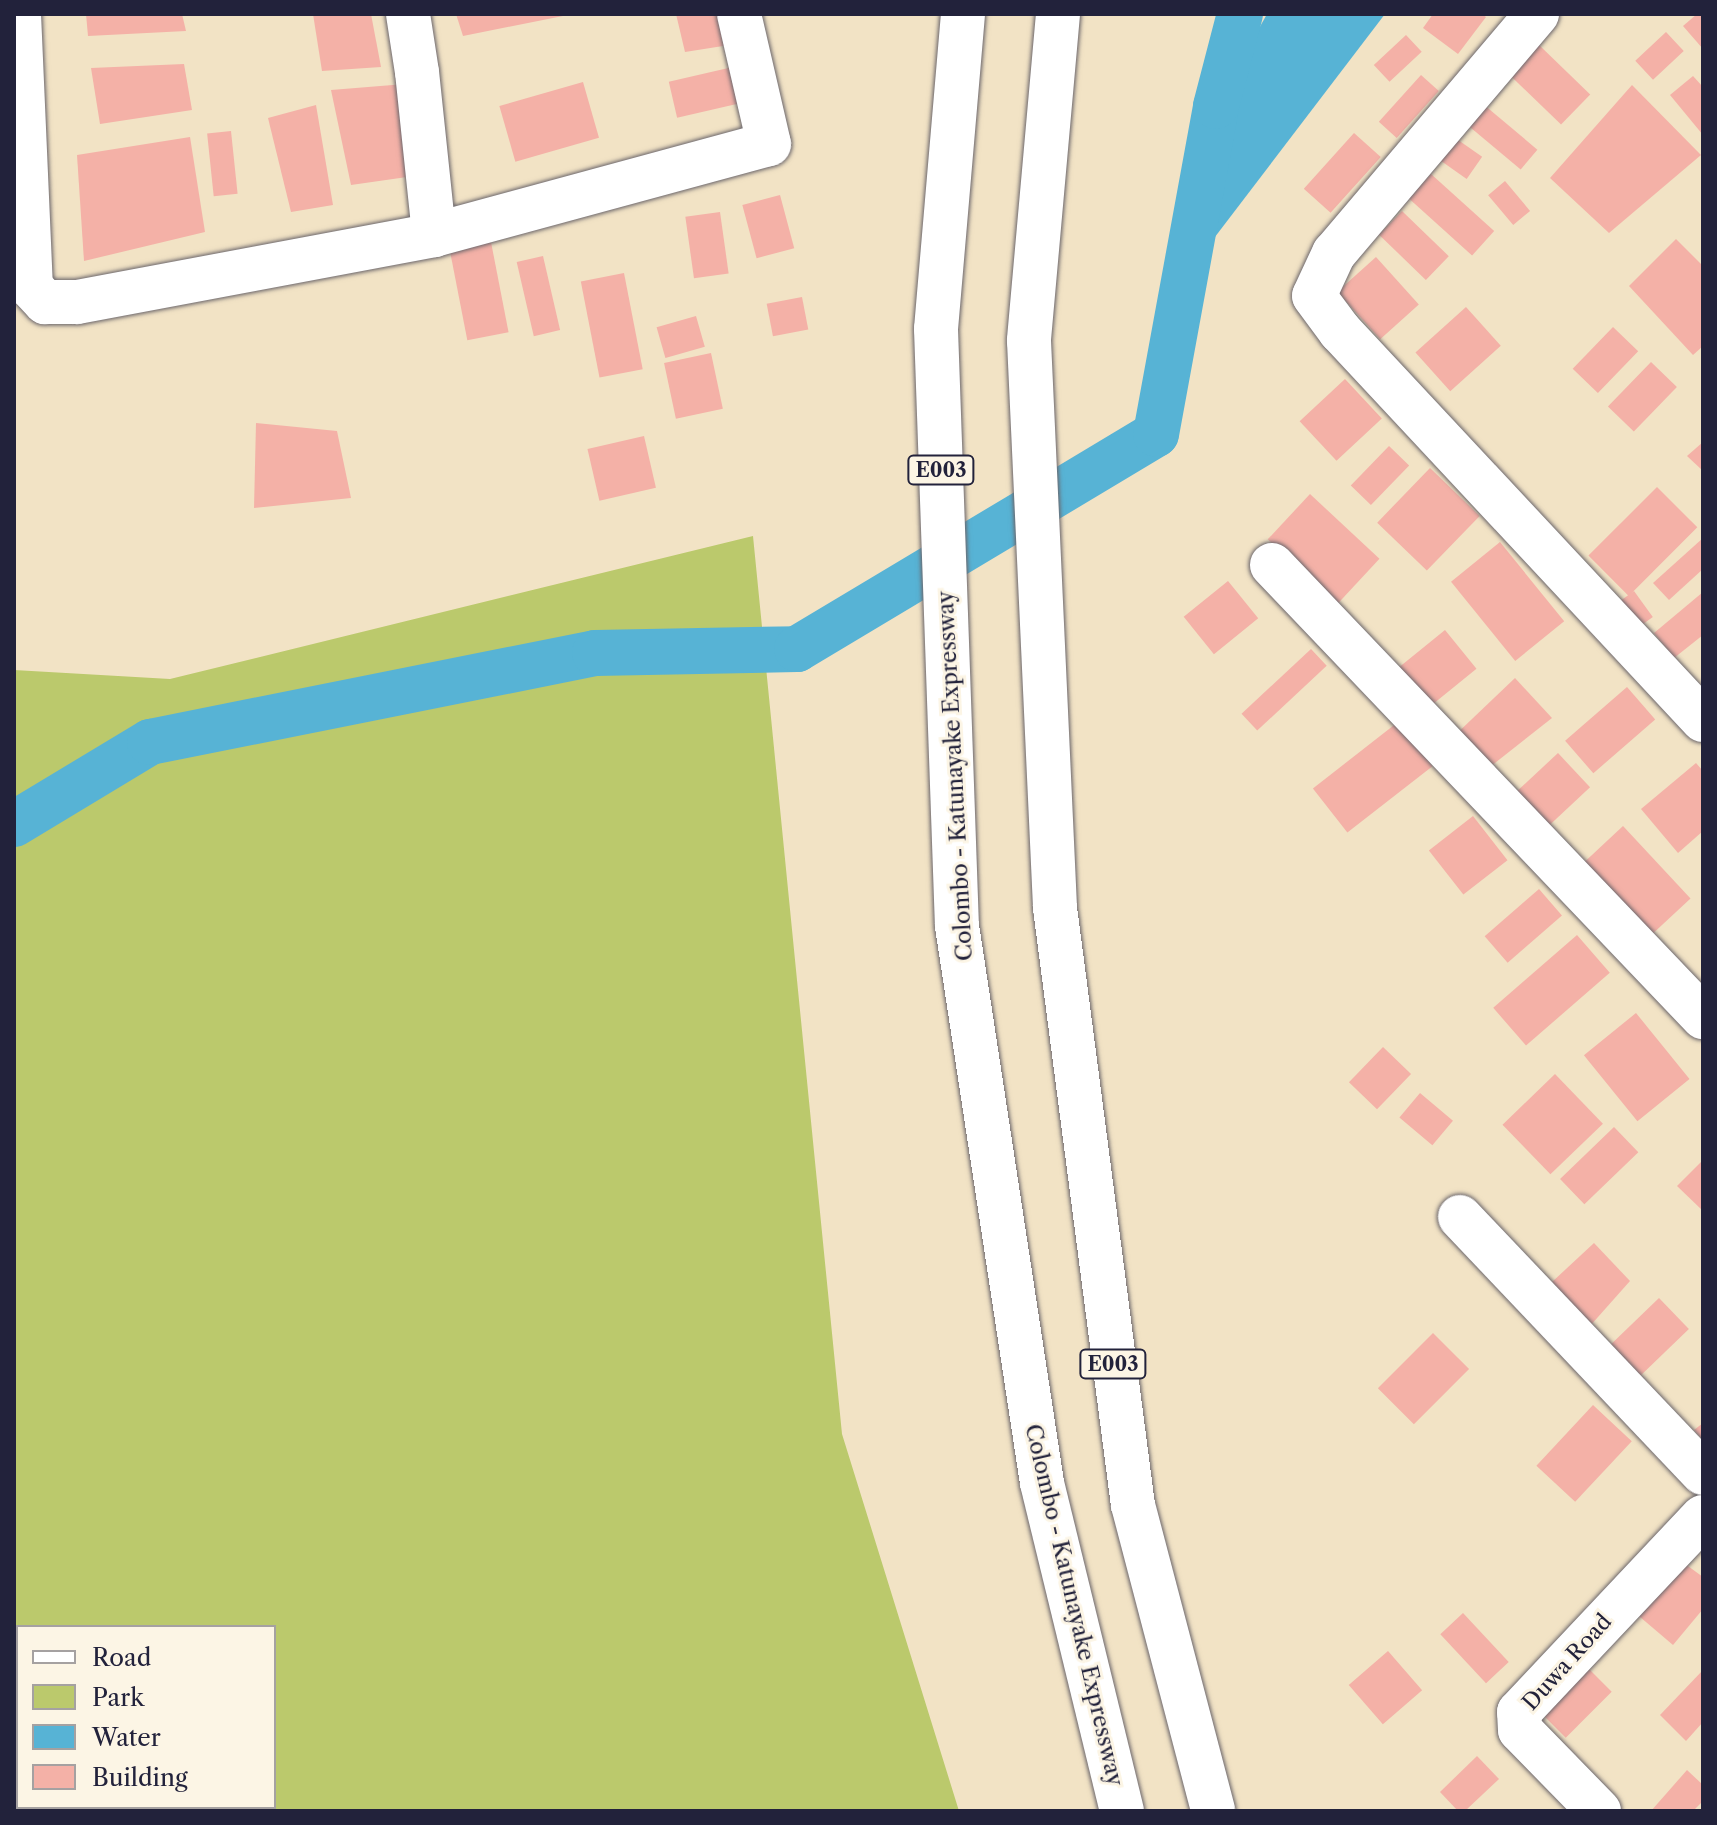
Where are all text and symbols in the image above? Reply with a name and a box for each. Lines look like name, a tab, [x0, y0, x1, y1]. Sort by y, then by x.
road number: E003	[907, 454, 975, 486]
street label: Colombo - Katunayake Expressway	[932, 590, 978, 962]
road number: E003	[1079, 1348, 1147, 1380]
street label: Colombo - Katunayake Expressway	[1019, 1422, 1129, 1788]
street label: Duwa Road	[1517, 1608, 1617, 1716]
legend	[16, 1625, 276, 1809]
text: Road	[92, 1643, 151, 1672]
text: Park	[92, 1683, 144, 1712]
text: Water	[92, 1723, 161, 1752]
text: Building	[92, 1763, 188, 1792]

